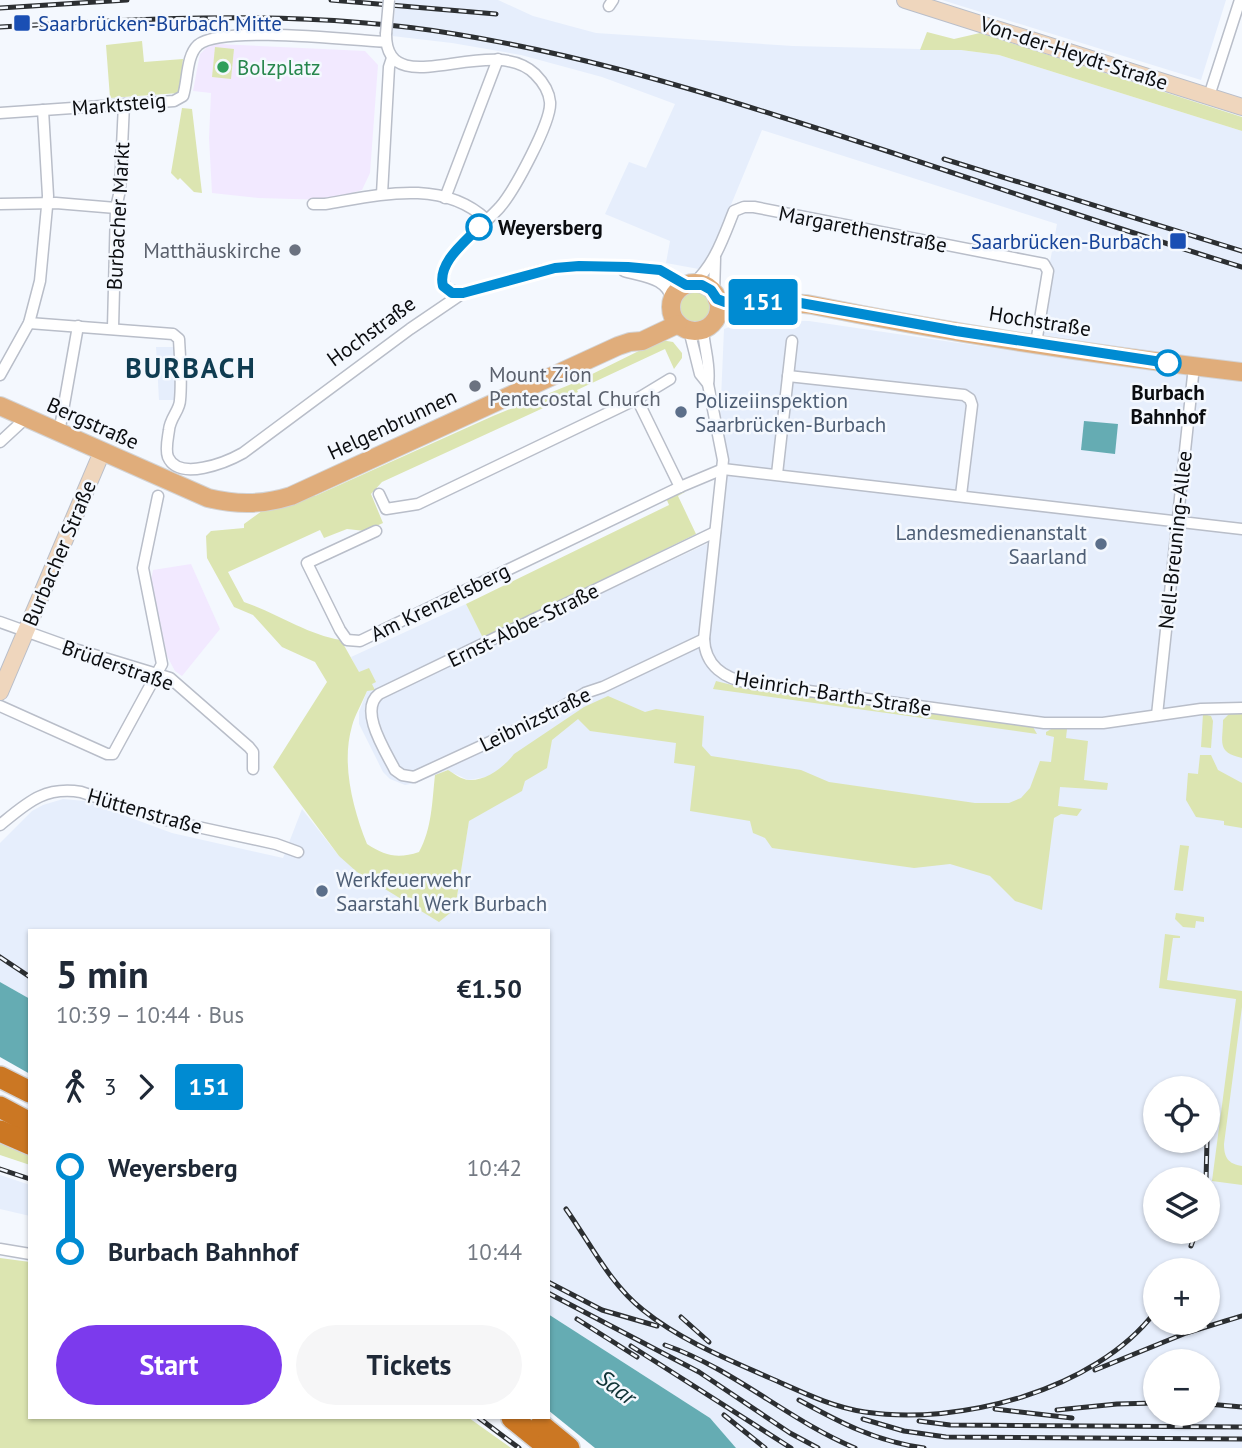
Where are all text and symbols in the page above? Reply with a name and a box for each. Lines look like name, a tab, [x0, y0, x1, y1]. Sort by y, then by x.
place label: Saarbrücken-Burbach Mitte	[38, 10, 282, 37]
street label: Von-der-Heydt-Straße	[976, 10, 1171, 96]
marker: Saarbrücken-Burbach Mitte	[12, 13, 32, 33]
place label: Bolzplatz	[237, 54, 320, 81]
marker: Bolzplatz	[215, 59, 231, 75]
street label: Marktsteig	[71, 86, 167, 122]
street label: Burbacher Markt	[101, 141, 135, 291]
street label: Margarethenstraße	[776, 199, 950, 259]
marker: Weyersberg	[466, 214, 492, 240]
place label: Weyersberg	[498, 214, 603, 241]
place label: Saarbrücken-Burbach	[971, 228, 1162, 255]
marker: Saarbrücken-Burbach	[1168, 231, 1188, 251]
place label: Matthäuskirche	[143, 237, 281, 264]
marker: Matthäuskirche	[287, 242, 303, 258]
line badge: 151	[723, 279, 803, 325]
text: 151	[743, 286, 783, 317]
street label: Hochstraße	[321, 290, 421, 372]
street label: Hochstraße	[987, 300, 1093, 342]
district label: BURBACH	[125, 349, 257, 386]
marker: Burbach Bahnhof	[1155, 350, 1181, 376]
place label: Mount Zion Pentecostal Church	[489, 361, 661, 412]
marker: Mount Zion Pentecostal Church	[467, 378, 483, 394]
place label: Burbach Bahnhof	[1131, 379, 1207, 430]
street label: Helgenbrunnen	[323, 382, 461, 466]
place label: Polizeiinspektion Saarbrücken-Burbach	[695, 387, 886, 438]
street label: Bergstraße	[43, 391, 143, 455]
marker: Polizeiinspektion Saarbrücken-Burbach	[673, 404, 689, 420]
street label: Nell-Breuning-Allee	[1152, 450, 1198, 630]
street label: Burbacher Straße	[16, 476, 102, 630]
place label: Landesmedienanstalt Saarland	[896, 519, 1087, 570]
marker: Landesmedienanstalt Saarland	[1093, 536, 1109, 552]
street label: Am Krenzelsberg	[366, 557, 514, 647]
street label: Ernst-Abbe-Straße	[443, 577, 603, 673]
street label: Brüderstraße	[59, 633, 177, 697]
street label: Heinrich-Barth-Straße	[733, 664, 933, 722]
street label: Leibnizstraße	[475, 680, 595, 758]
street label: Hüttenstraße	[84, 782, 206, 840]
place label: Werkfeuerwehr Saarstahl Werk Burbach	[336, 866, 547, 917]
marker: Werkfeuerwehr Saarstahl Werk Burbach	[314, 883, 330, 899]
text: 5 min	[56, 949, 149, 998]
text: €1.50	[457, 972, 522, 1005]
text: 10:39 – 10:44 · Bus	[56, 1000, 244, 1029]
icon: walk	[56, 1068, 94, 1106]
icon: forward	[127, 1068, 165, 1106]
text: 151	[189, 1071, 229, 1102]
text: 3	[104, 1072, 117, 1101]
map controls	[1143, 1076, 1220, 1426]
button: locate	[1143, 1076, 1220, 1153]
text: Weyersberg	[108, 1151, 238, 1184]
text: 10:42	[467, 1153, 522, 1182]
button: layers	[1143, 1167, 1220, 1244]
text: Burbach Bahnhof	[108, 1235, 298, 1268]
text: 10:44	[467, 1237, 522, 1266]
button: +	[1143, 1258, 1220, 1335]
button: Start	[56, 1325, 282, 1405]
button: Tickets	[296, 1325, 522, 1405]
button: −	[1143, 1349, 1220, 1426]
water label: Saar	[592, 1363, 643, 1412]

